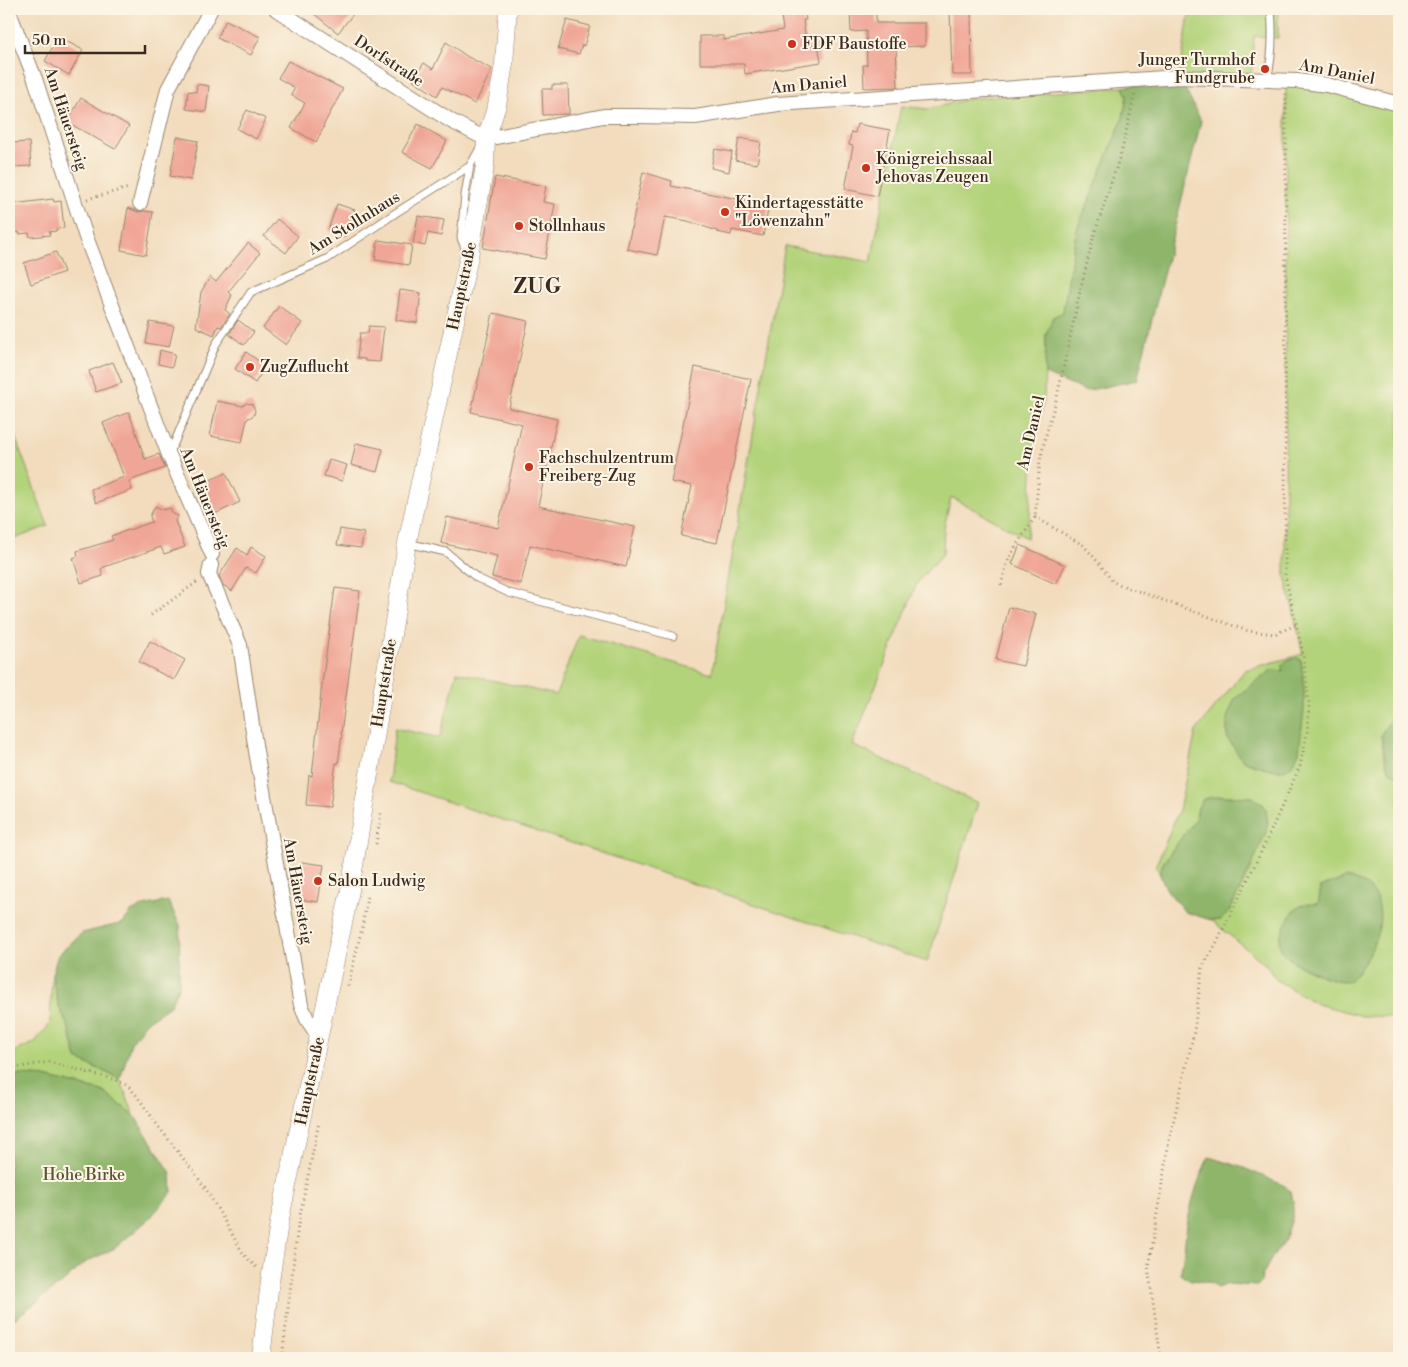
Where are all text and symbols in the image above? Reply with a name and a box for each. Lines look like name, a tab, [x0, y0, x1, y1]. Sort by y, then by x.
scale bar	[25, 22, 145, 54]
text: 50 m	[32, 31, 66, 50]
street label: Dorfstraße	[350, 31, 428, 91]
place label: FDF Baustoffe	[802, 34, 907, 54]
marker: FDF Baustoffe	[786, 38, 798, 50]
place label: Junger Turmhof Fundgrube	[1138, 50, 1256, 88]
street label: Am Daniel	[1297, 55, 1377, 89]
marker: Junger Turmhof Fundgrube	[1259, 63, 1271, 75]
street label: Am Häuersteig	[40, 64, 92, 174]
street label: Am Daniel	[769, 72, 848, 98]
place label: Königreichssaal Jehovas Zeugen	[875, 149, 993, 187]
marker: Königreichssaal Jehovas Zeugen	[860, 162, 872, 174]
street label: Am Stollnhaus	[303, 187, 404, 260]
place label: Kindertagesstätte "Löwenzahn"	[735, 193, 864, 231]
marker: Kindertagesstätte "Löwenzahn"	[719, 206, 731, 218]
place label: Stollnhaus	[529, 216, 605, 236]
marker: Stollnhaus	[513, 220, 525, 232]
street label: Hauptstraße	[443, 240, 481, 332]
district label: ZUG	[514, 274, 562, 300]
place label: ZugZuflucht	[260, 357, 350, 377]
marker: ZugZuflucht	[244, 361, 256, 373]
street label: Am Daniel	[1012, 393, 1049, 473]
street label: Am Häuersteig	[175, 443, 235, 552]
place label: Fachschulzentrum Freiberg-Zug	[539, 448, 674, 486]
marker: Fachschulzentrum Freiberg-Zug	[523, 461, 535, 473]
street label: Hauptstraße	[367, 637, 401, 729]
street label: Am Häuersteig	[279, 835, 317, 946]
place label: Salon Ludwig	[328, 871, 426, 891]
marker: Salon Ludwig	[312, 875, 324, 887]
street label: Hauptstraße	[291, 1035, 329, 1127]
park label: Hohe Birke	[43, 1165, 125, 1185]

